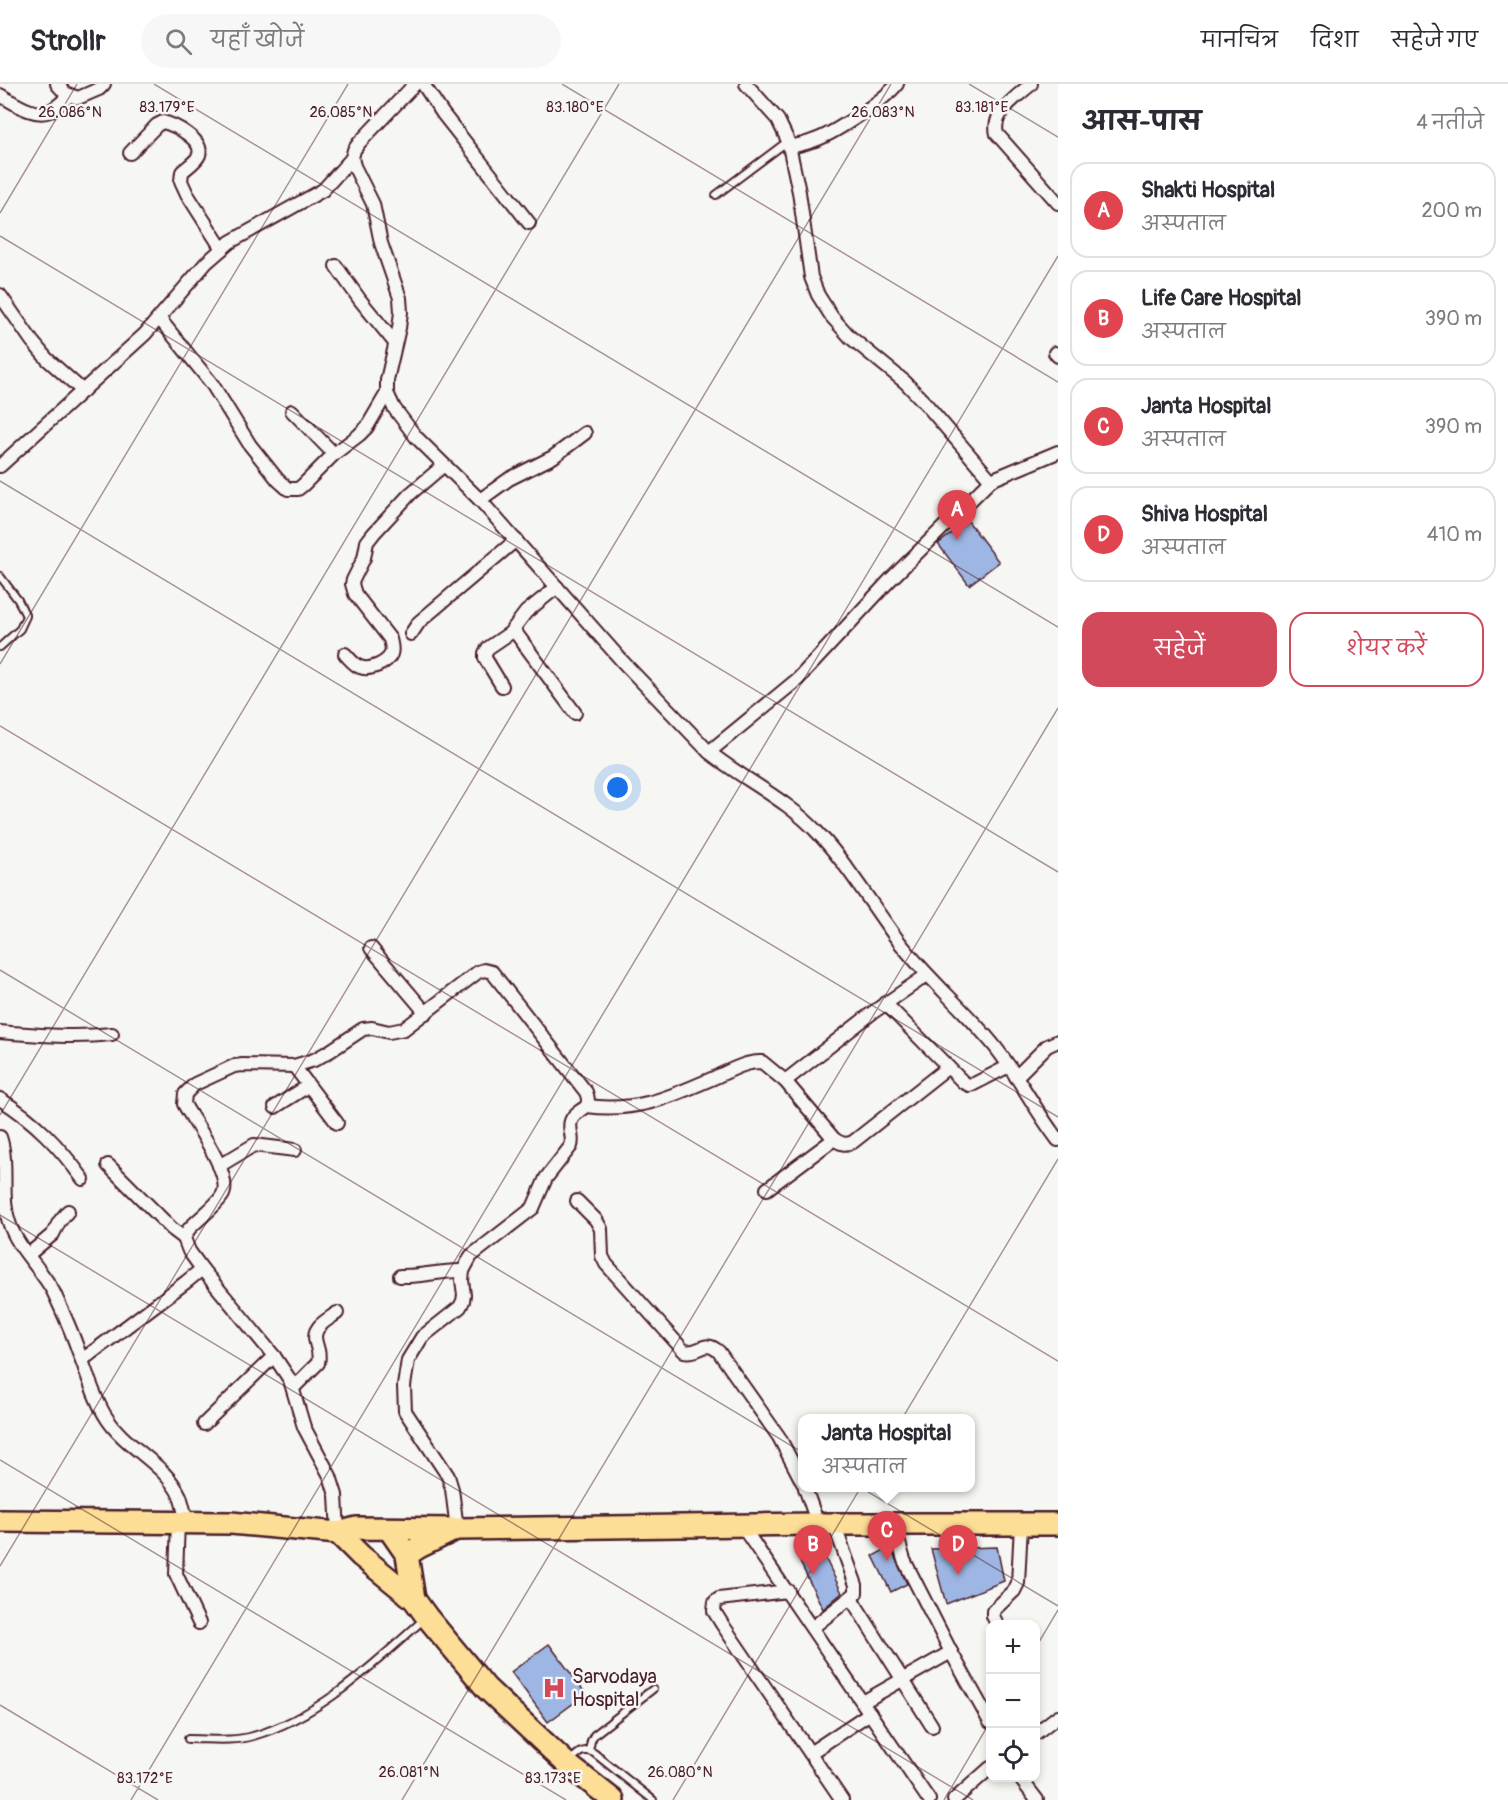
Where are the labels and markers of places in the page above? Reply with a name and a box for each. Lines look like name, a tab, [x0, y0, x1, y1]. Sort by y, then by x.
pin: A	[938, 490, 976, 540]
pin: C	[868, 1512, 906, 1561]
pin: B	[794, 1526, 832, 1575]
pin: D	[938, 1526, 978, 1575]
place label: Sarvodaya Hospital	[572, 1664, 657, 1712]
hospital icon: Sarvodaya Hospital	[541, 1675, 567, 1701]

